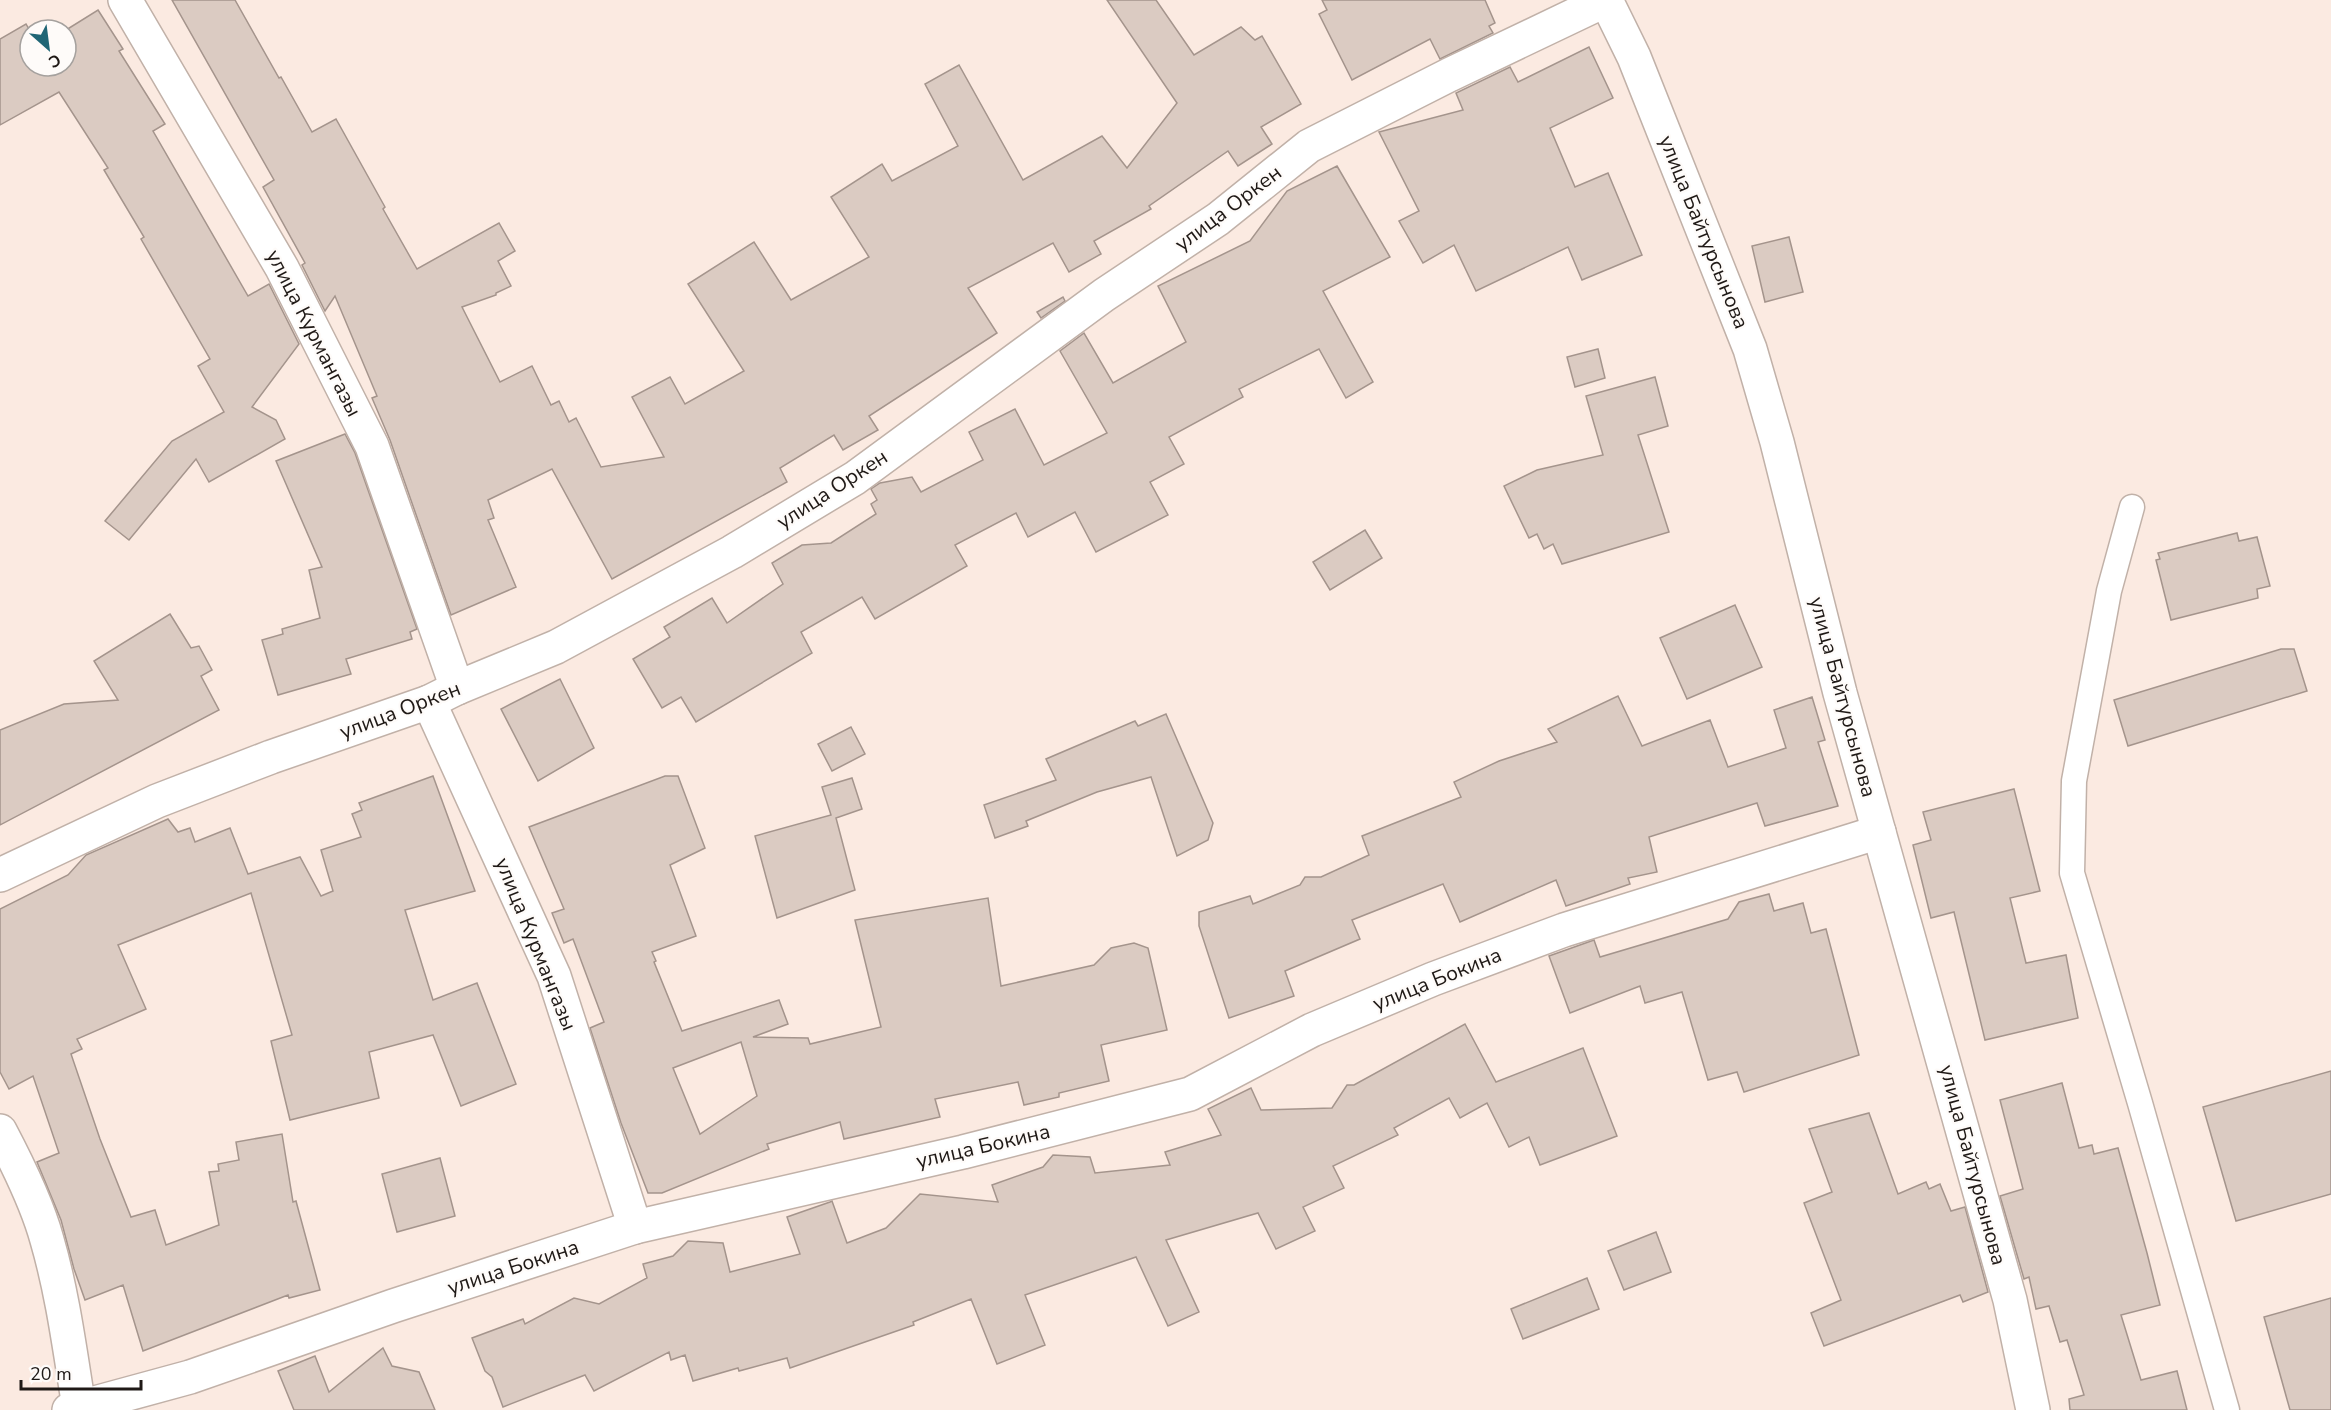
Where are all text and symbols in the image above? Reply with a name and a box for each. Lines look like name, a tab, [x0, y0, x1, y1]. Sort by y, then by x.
north arrow	[18, 18, 78, 78]
text: С	[44, 48, 65, 73]
street label: улица Байтурсынова	[1652, 131, 1756, 333]
street label: улица Оркен	[1169, 159, 1287, 257]
street label: улица Курмангазы	[260, 245, 368, 421]
street label: улица Оркен	[771, 443, 893, 535]
street label: улица Байтурсынова	[1803, 594, 1883, 800]
street label: улица Оркен	[336, 674, 464, 746]
street label: улица Курмангазы	[489, 853, 583, 1035]
street label: улица Бокина	[1368, 940, 1506, 1018]
street label: улица Байтурсынова	[1933, 1062, 2013, 1268]
street label: улица Бокина	[913, 1117, 1053, 1175]
street label: улица Бокина	[444, 1233, 582, 1301]
scale bar	[21, 1353, 141, 1391]
text: 20 m	[30, 1362, 72, 1386]

